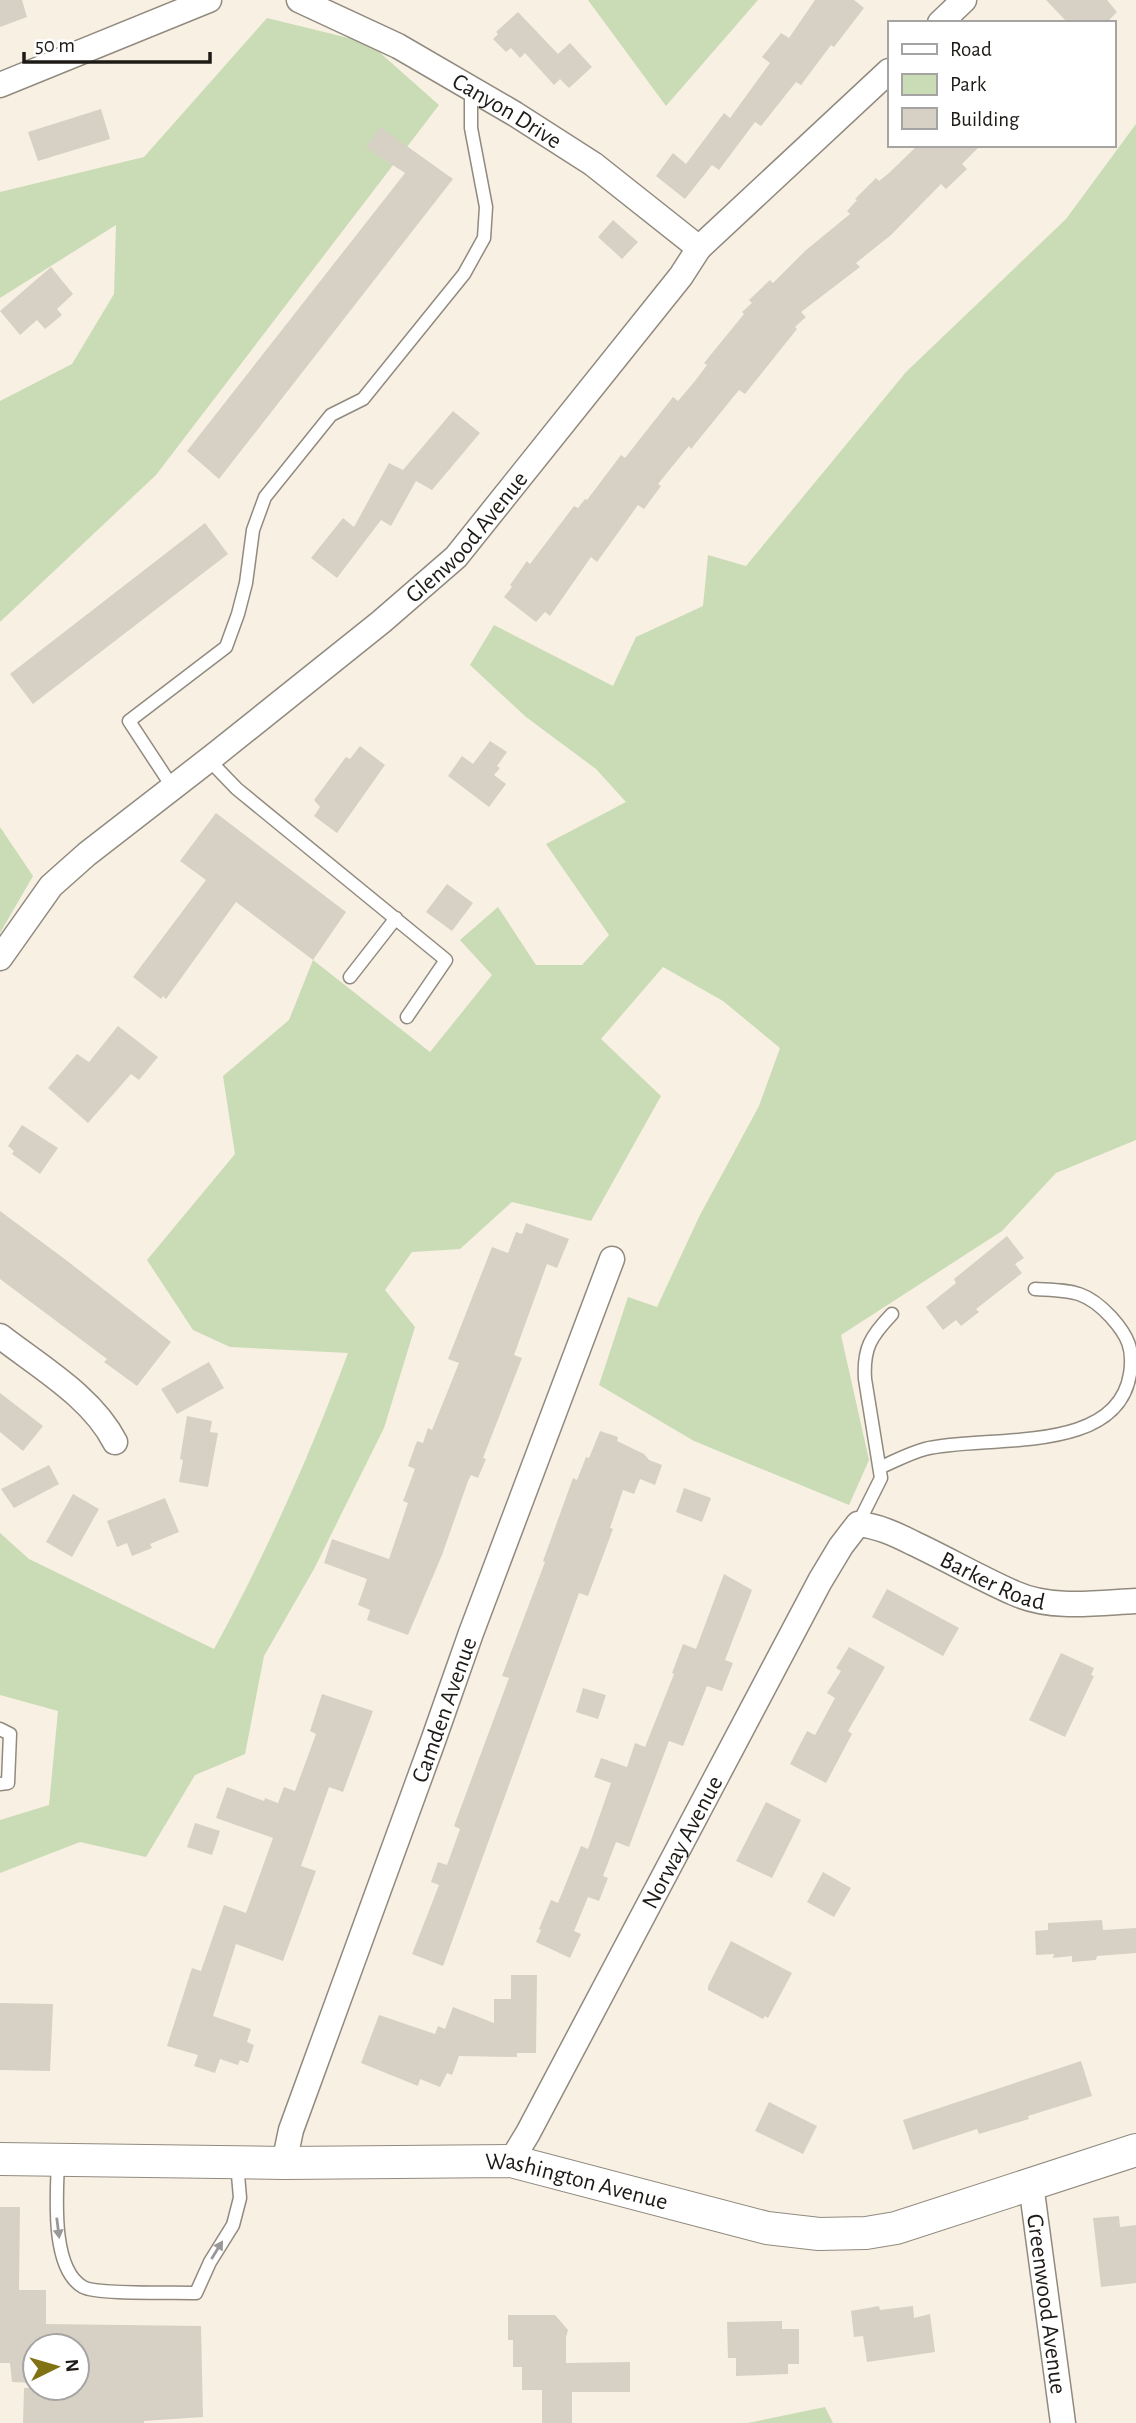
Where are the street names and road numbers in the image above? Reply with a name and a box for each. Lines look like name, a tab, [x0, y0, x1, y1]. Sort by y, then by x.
street label: Canyon Drive	[448, 69, 566, 154]
street label: Glenwood Avenue	[401, 467, 533, 608]
street label: Barker Road	[936, 1547, 1047, 1615]
street label: Camden Avenue	[408, 1634, 482, 1786]
street label: Norway Avenue	[638, 1772, 728, 1913]
street label: Washington Avenue	[485, 2150, 670, 2215]
street label: Greenwood Avenue	[1022, 2212, 1070, 2396]

